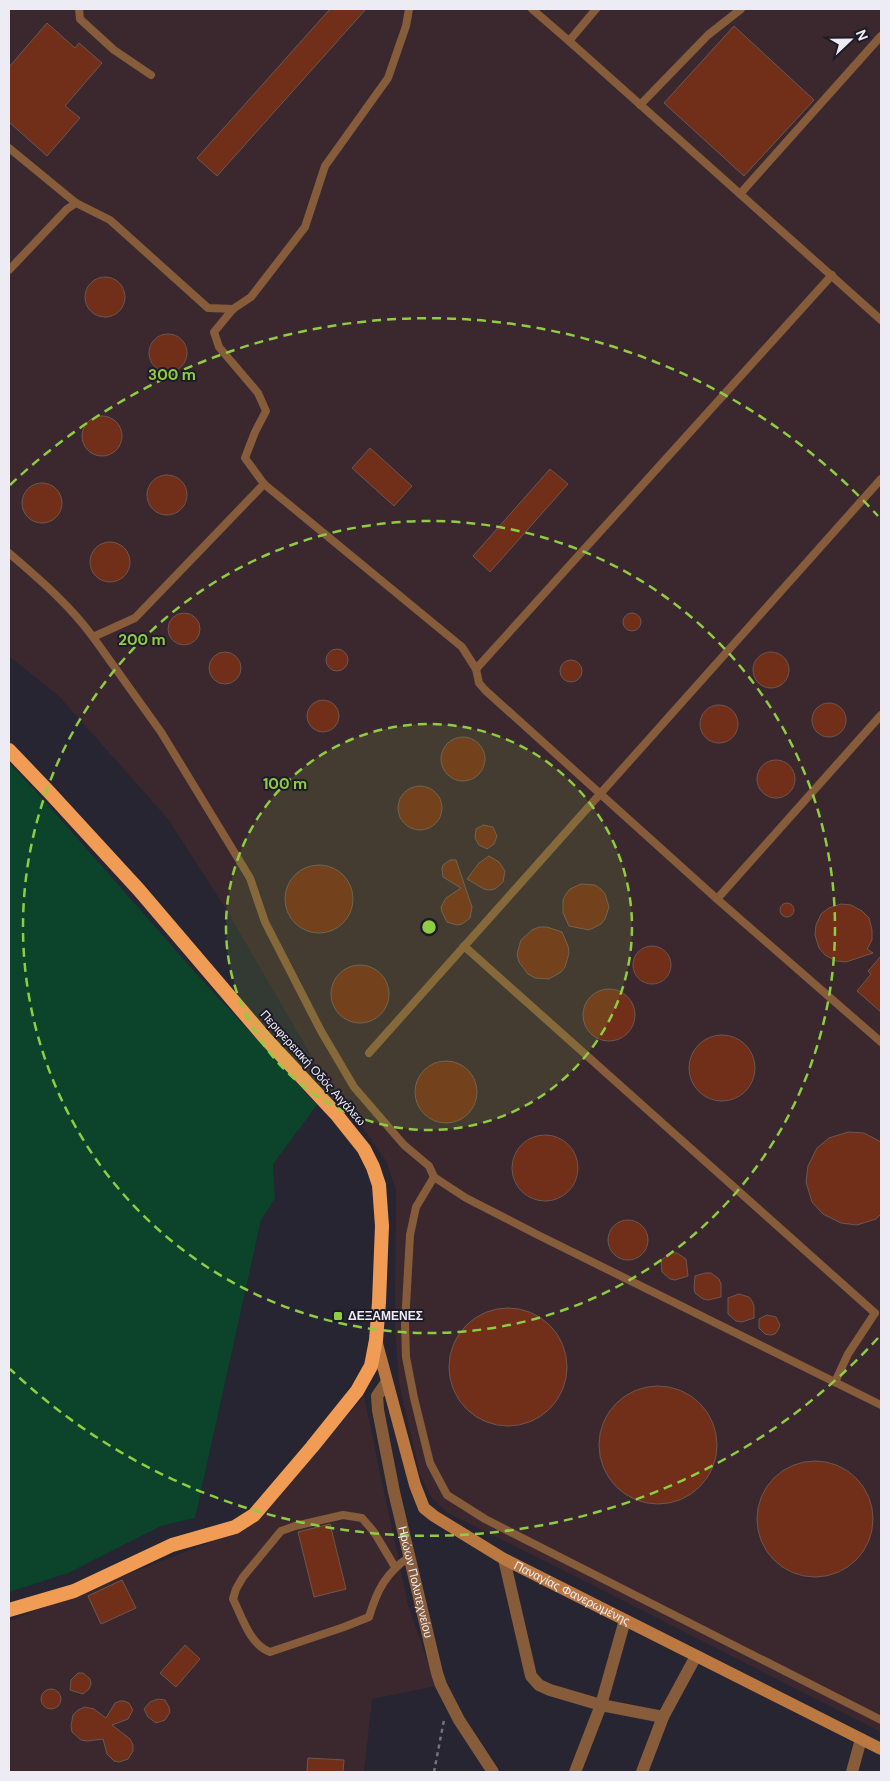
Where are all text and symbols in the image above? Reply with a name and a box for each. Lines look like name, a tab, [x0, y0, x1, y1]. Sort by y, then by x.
north arrow	[825, 15, 875, 65]
text: N	[852, 27, 872, 43]
text: 300 m	[148, 365, 196, 385]
text: 200 m	[118, 630, 166, 650]
text: 100 m	[263, 774, 307, 794]
centre of rings	[420, 918, 438, 936]
street label: Περιφερειακή Οδός Αιγάλεω	[257, 1007, 369, 1129]
place label: ΔΕΞΑΜΕΝΕΣ	[348, 1308, 423, 1324]
marker: ΔΕΞΑΜΕΝΕΣ	[332, 1310, 344, 1322]
street label: Ηρώων Πολυτεχνείου	[394, 1525, 436, 1640]
street label: Παναγίας Φανερωμένης	[511, 1557, 633, 1629]

